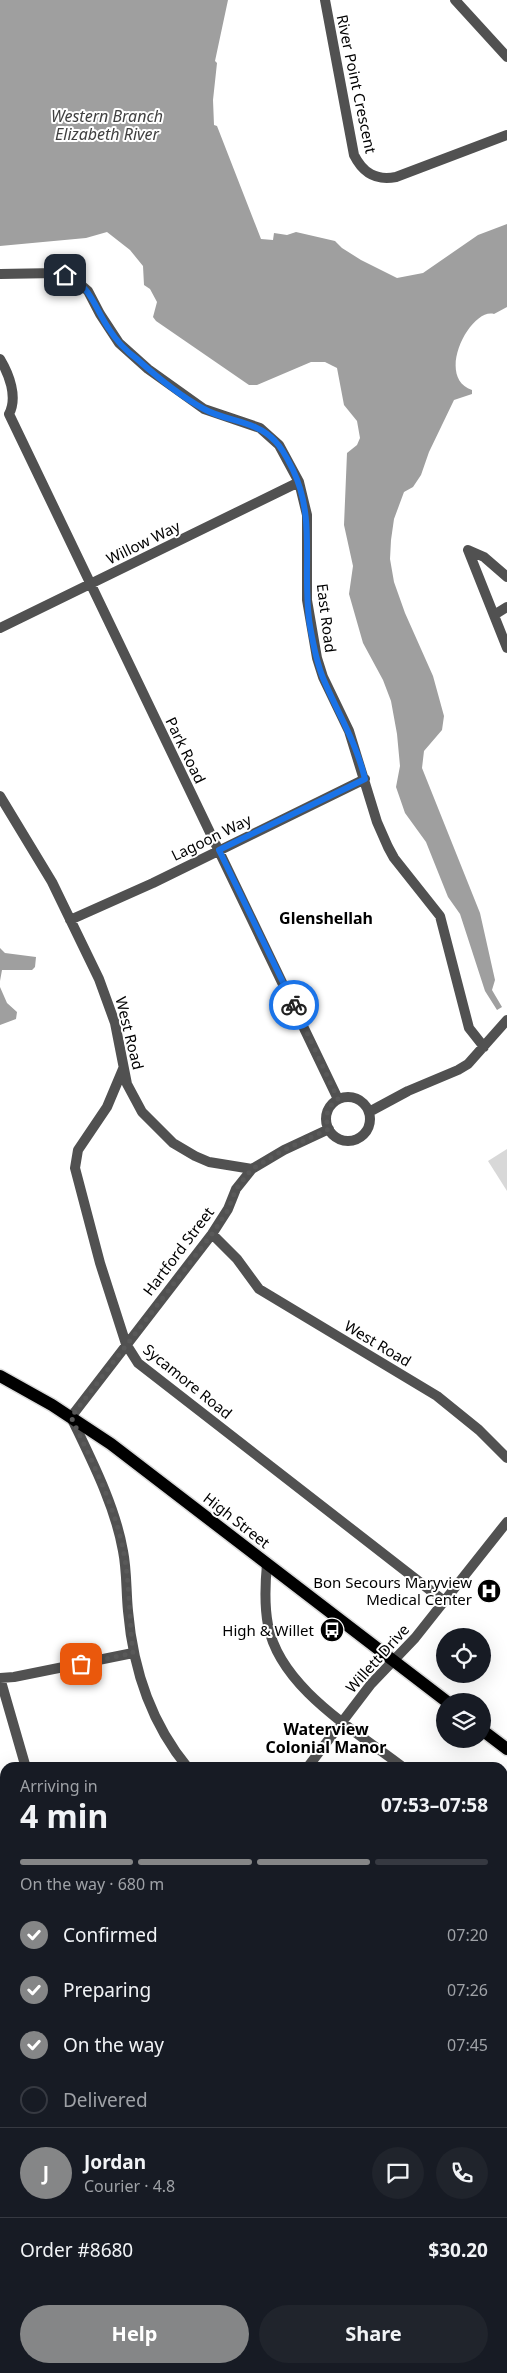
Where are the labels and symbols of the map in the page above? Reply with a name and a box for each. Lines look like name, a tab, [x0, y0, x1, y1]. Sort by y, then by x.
street label: River Point Crescent	[333, 13, 382, 156]
water label: Western Branch Elizabeth River	[51, 105, 163, 145]
pin	[44, 254, 86, 296]
street label: Willow Way	[103, 515, 184, 568]
street label: East Road	[313, 582, 341, 654]
street label: Park Road	[161, 713, 211, 787]
street label: Lagoon Way	[168, 809, 255, 865]
district label: Glenshellah	[279, 907, 373, 929]
courier	[269, 980, 319, 1030]
street label: West Road	[111, 994, 149, 1072]
street label: Hartford Street	[138, 1202, 218, 1299]
street label: West Road	[341, 1315, 415, 1371]
street label: Sycamore Road	[139, 1339, 237, 1423]
street label: High Street	[200, 1488, 275, 1553]
place label: Bon Secours Maryview Medical Center	[313, 1572, 472, 1609]
hospital icon: Bon Secours Maryview Medical Center	[476, 1578, 502, 1604]
bus stop icon: High & Willet	[319, 1617, 345, 1643]
street label: Willett Drive	[341, 1619, 413, 1697]
place label: High & Willet	[222, 1620, 315, 1640]
pin	[60, 1643, 102, 1685]
district label: Waterview Colonial Manor	[266, 1718, 386, 1758]

